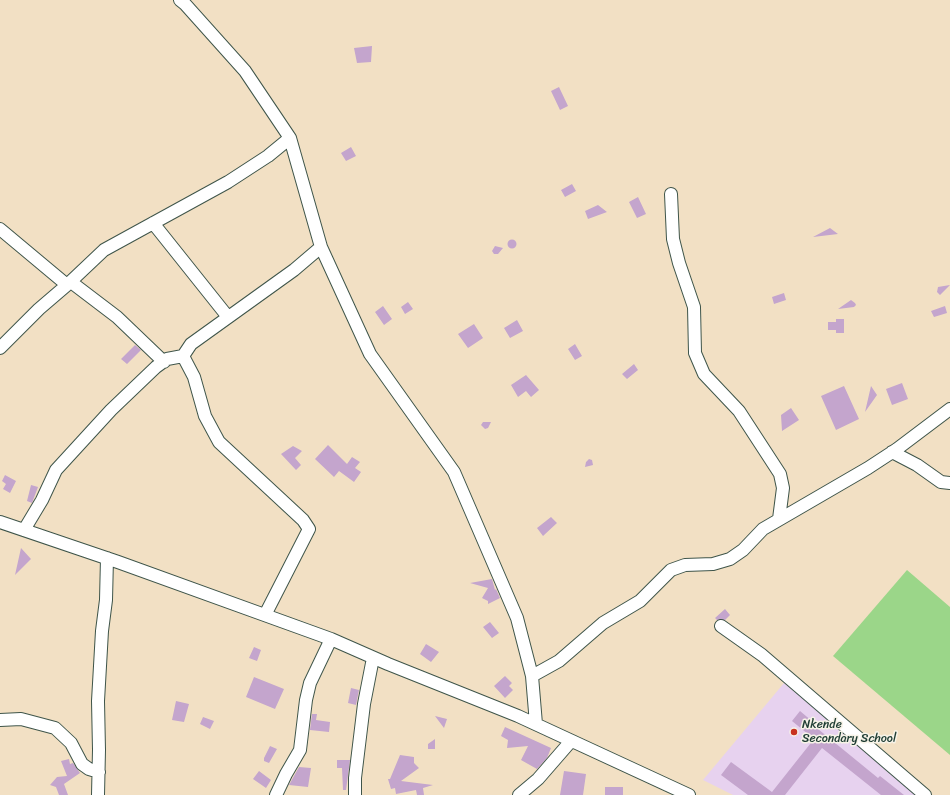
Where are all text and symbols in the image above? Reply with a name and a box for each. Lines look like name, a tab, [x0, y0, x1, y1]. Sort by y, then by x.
place label: Nkende Secondary School	[802, 718, 896, 746]
marker: Nkende Secondary School	[789, 727, 799, 737]

